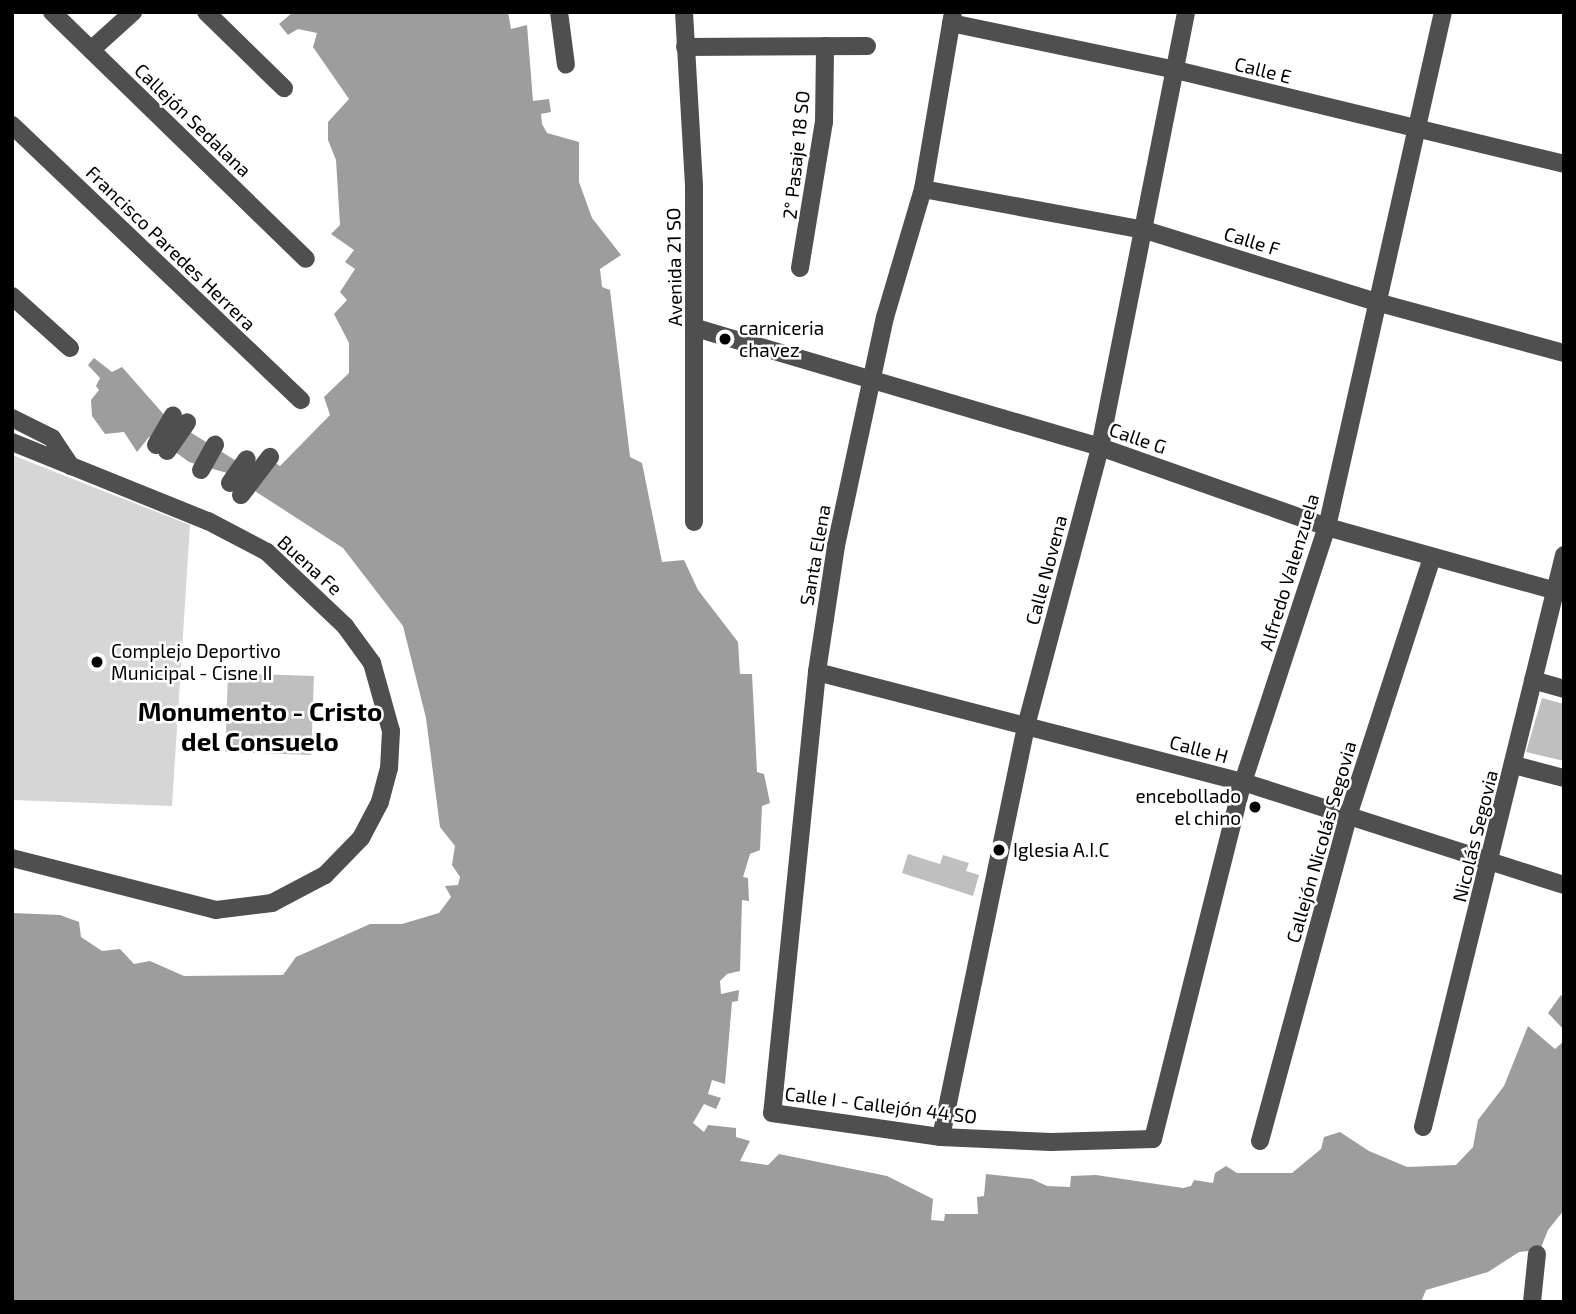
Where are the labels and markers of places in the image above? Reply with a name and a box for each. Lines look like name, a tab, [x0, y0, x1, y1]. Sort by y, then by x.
place label: carniceria chavez	[739, 317, 824, 361]
marker: carniceria chavez	[717, 331, 733, 347]
place label: Complejo Deportivo Municipal - Cisne II	[111, 640, 281, 684]
marker: Complejo Deportivo Municipal - Cisne II	[89, 654, 105, 670]
place label: encebollado el chino	[1135, 785, 1241, 829]
marker: encebollado el chino	[1247, 799, 1263, 815]
place label: Iglesia A.I.C	[1013, 839, 1110, 861]
marker: Iglesia A.I.C	[991, 842, 1007, 858]

